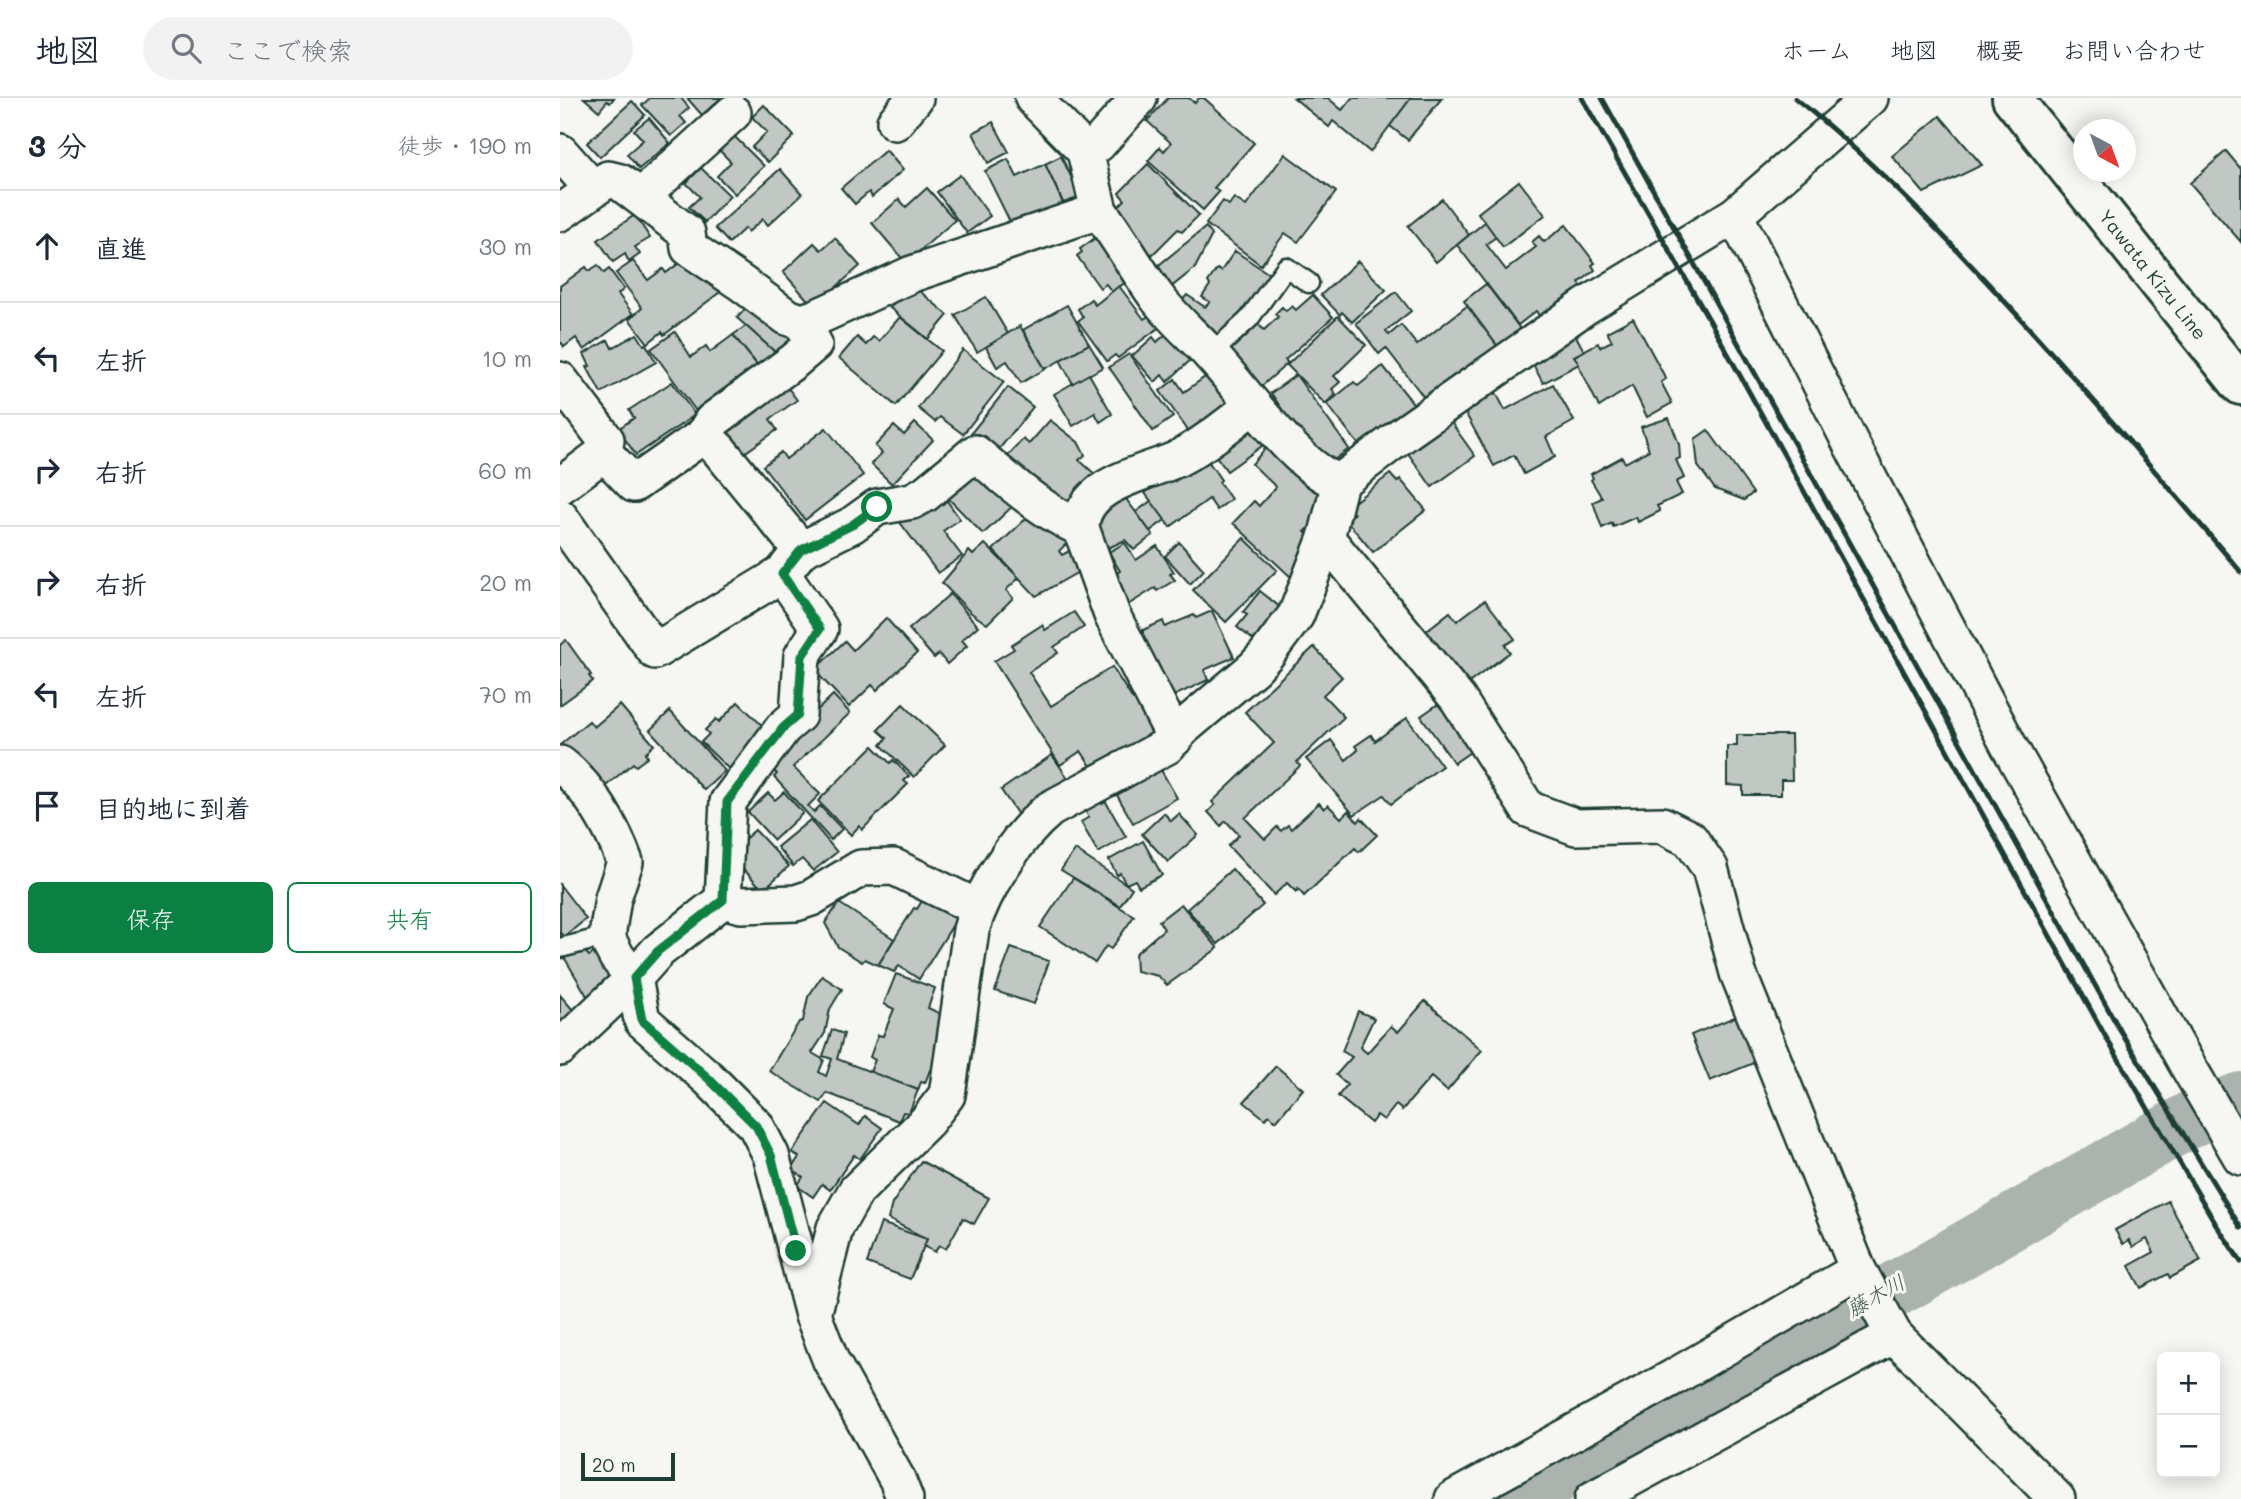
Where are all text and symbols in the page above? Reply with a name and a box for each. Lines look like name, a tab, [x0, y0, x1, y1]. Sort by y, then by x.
search box	[143, 17, 633, 80]
text: 地図	[35, 27, 101, 70]
icon: search	[167, 29, 205, 67]
text: ここで検索	[223, 33, 353, 67]
text: ホーム	[1781, 34, 1852, 65]
text: 地図	[1890, 34, 1938, 65]
text: 概要	[1976, 34, 2024, 65]
text: お問い合わせ	[2062, 34, 2206, 65]
north arrow	[2073, 119, 2136, 182]
text: 3 分	[28, 125, 87, 165]
text: 徒歩 · 190 m	[397, 130, 532, 160]
street label: Yawata Kizu Line	[2094, 204, 2213, 345]
icon: ahead	[28, 227, 66, 265]
text: 直進	[95, 231, 147, 265]
text: 30 m	[479, 231, 532, 261]
icon: left	[28, 339, 66, 377]
text: 左折	[95, 343, 147, 377]
text: 10 m	[482, 343, 532, 373]
icon: right	[28, 451, 66, 489]
text: 右折	[95, 455, 147, 489]
text: 60 m	[478, 455, 532, 485]
route start	[861, 491, 892, 522]
icon: right	[28, 563, 66, 601]
text: 右折	[95, 567, 147, 601]
text: 20 m	[479, 567, 532, 597]
icon: left	[28, 675, 66, 713]
text: 左折	[95, 679, 147, 713]
text: 70 m	[479, 679, 532, 709]
icon: arrive	[28, 787, 66, 825]
text: 目的地に到着	[95, 791, 251, 825]
button: 保存	[28, 882, 273, 953]
button: 共有	[287, 882, 532, 953]
route end	[780, 1235, 811, 1266]
water label: 藤木川	[1841, 1268, 1909, 1322]
map controls	[2157, 1352, 2220, 1478]
button: +	[2157, 1352, 2220, 1415]
button: −	[2157, 1415, 2220, 1478]
scale bar	[581, 1450, 676, 1482]
text: 20 m	[592, 1452, 636, 1477]

